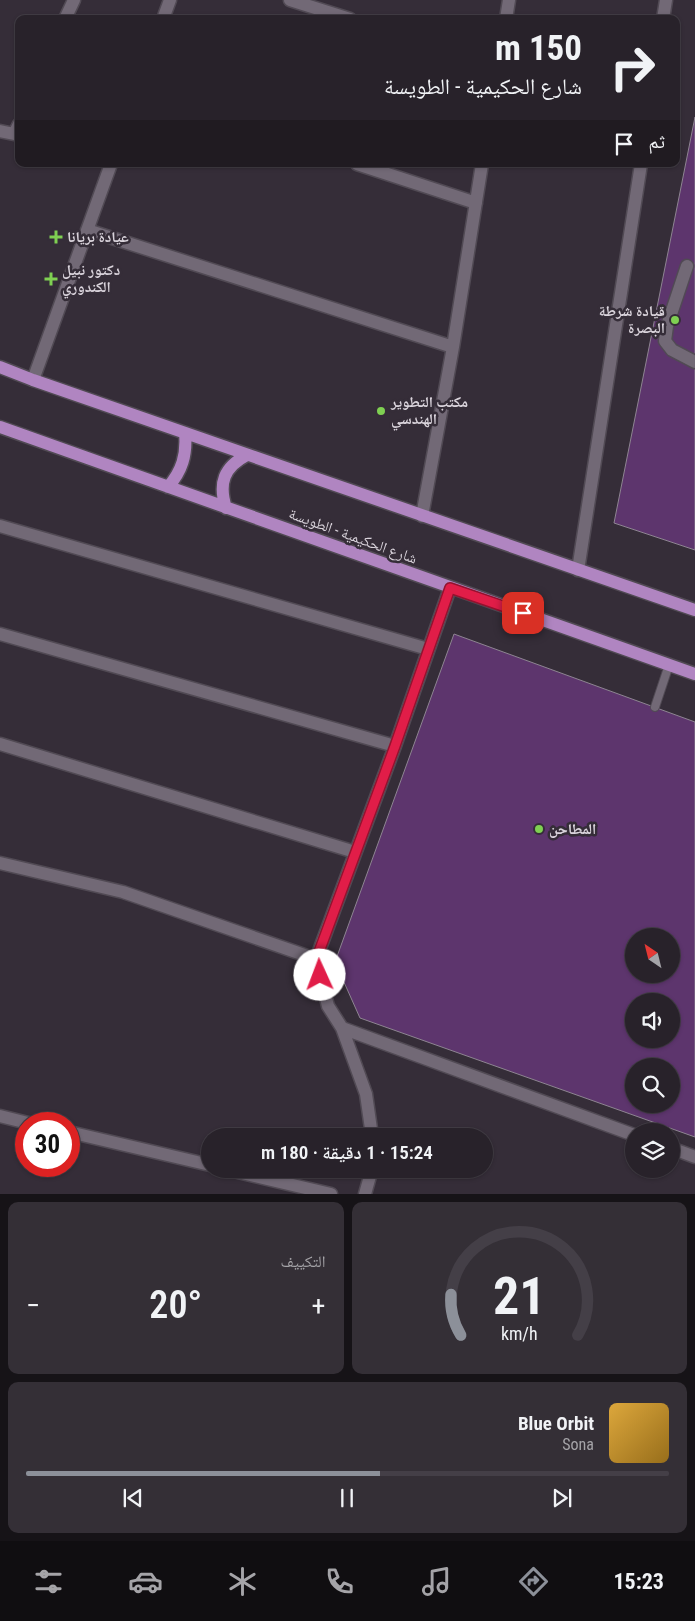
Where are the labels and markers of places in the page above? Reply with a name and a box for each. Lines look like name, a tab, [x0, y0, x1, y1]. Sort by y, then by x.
place label: عيادة بريانا	[67, 228, 129, 246]
marker: عيادة بريانا	[49, 230, 63, 244]
place label: دكتور نبيل الكندوري	[62, 261, 120, 299]
marker: دكتور نبيل الكندوري	[44, 272, 58, 286]
place label: قيادة شرطة البصرة	[599, 302, 665, 337]
marker: قيادة شرطة البصرة	[669, 314, 681, 326]
place label: مكتب التطوير الهندسي	[390, 393, 468, 431]
marker: مكتب التطوير الهندسي	[375, 405, 387, 417]
pin	[502, 592, 544, 634]
place label: المطاحن	[549, 820, 596, 838]
marker: المطاحن	[533, 823, 545, 835]

